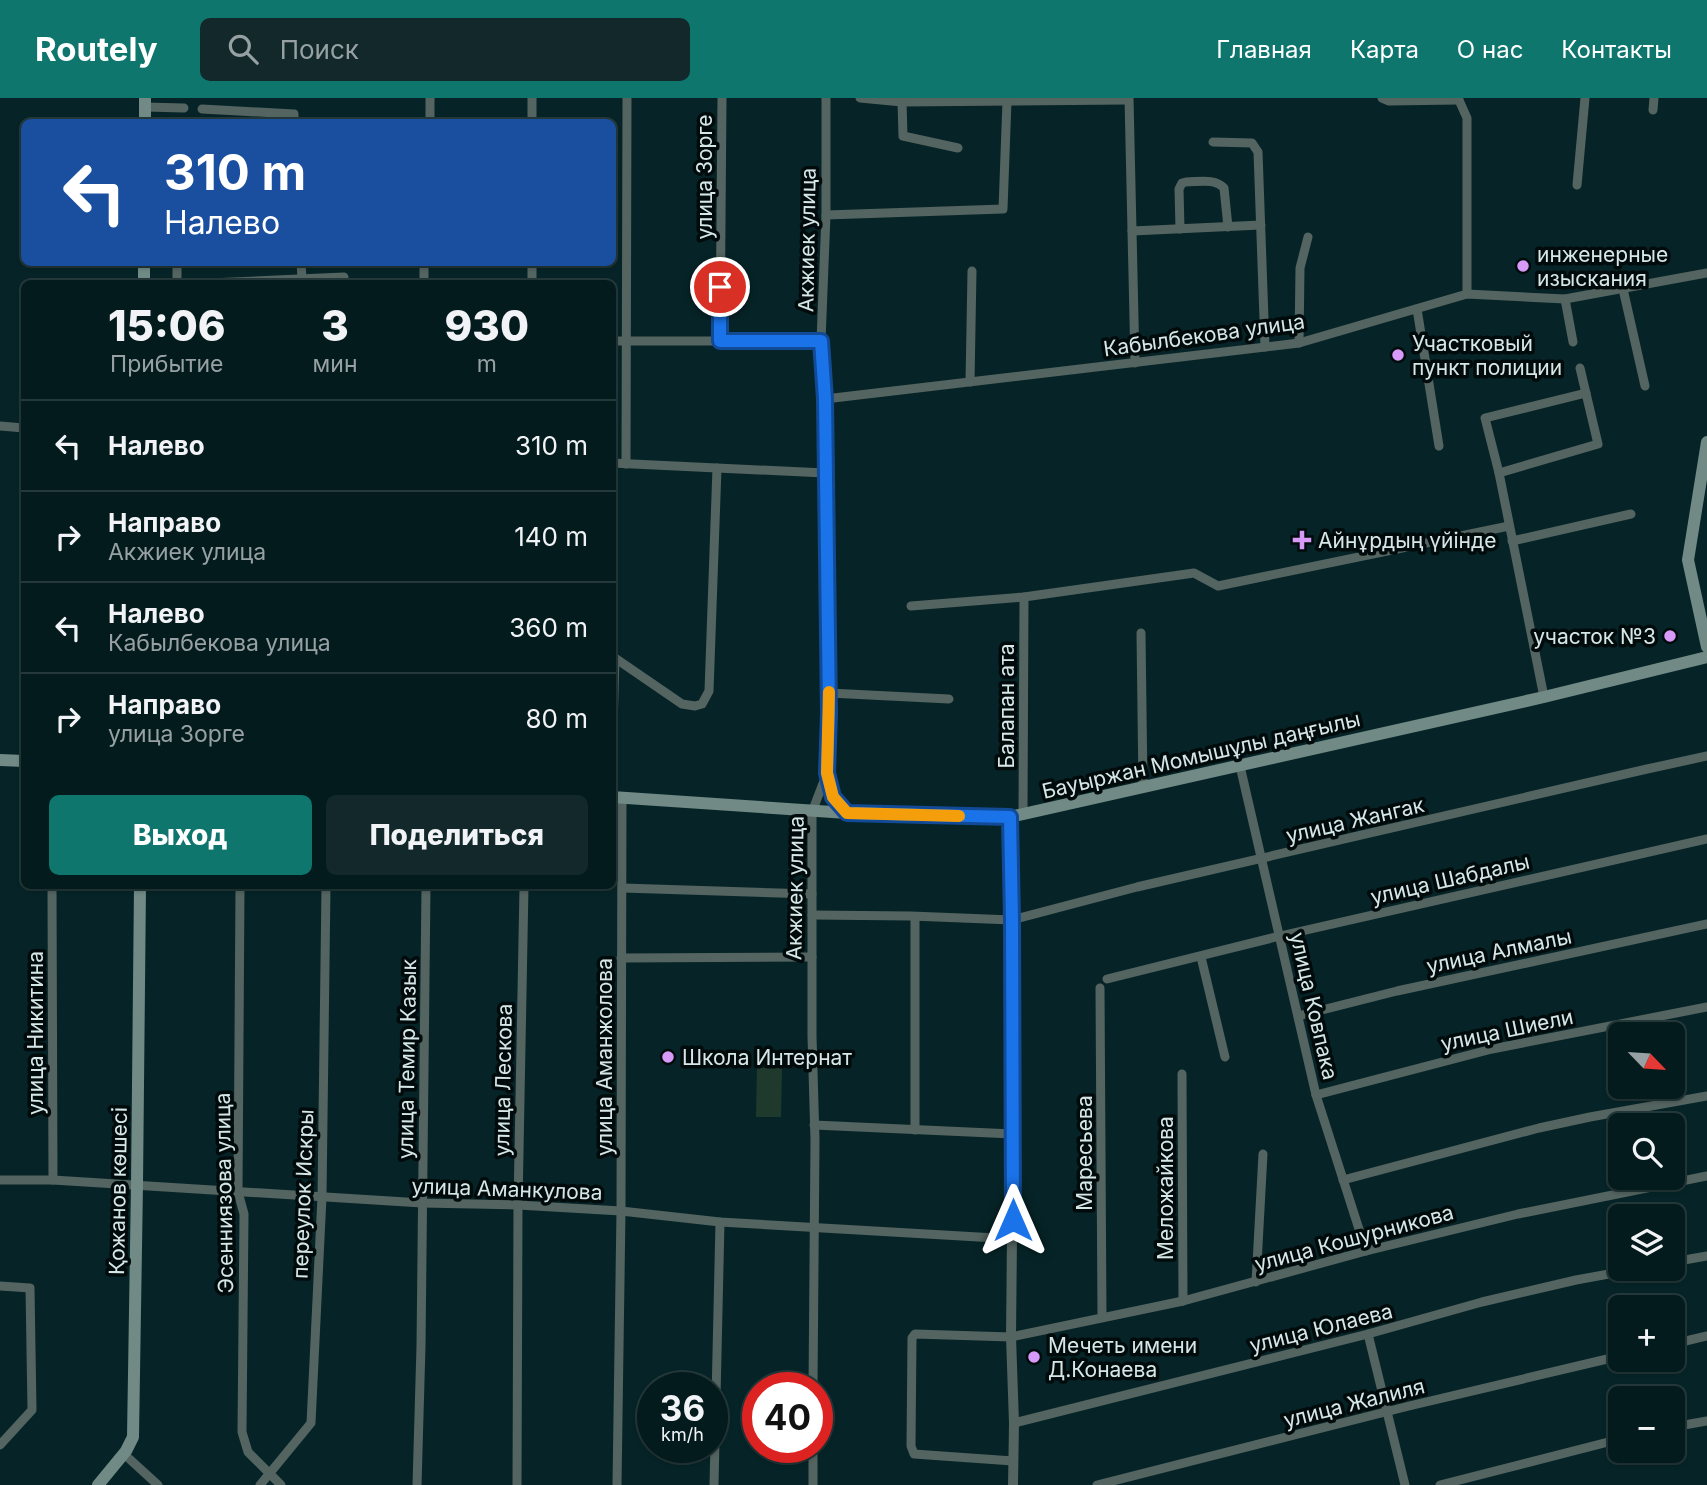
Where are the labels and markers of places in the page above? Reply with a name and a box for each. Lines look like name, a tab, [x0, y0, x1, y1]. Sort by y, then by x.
place label: инженерные изыскания	[1537, 242, 1668, 291]
pin	[690, 257, 750, 317]
marker: инженерные изыскания	[1515, 258, 1531, 274]
place label: Участковый пункт полиции	[1412, 331, 1562, 380]
marker: Участковый пункт полиции	[1390, 347, 1406, 363]
place label: Айнұрдың үйінде	[1318, 528, 1496, 553]
marker: Айнұрдың үйінде	[1292, 530, 1312, 550]
place label: участок №3	[1533, 624, 1656, 649]
marker: участок №3	[1662, 628, 1678, 644]
place label: Школа Интернат	[682, 1045, 852, 1070]
marker: Школа Интернат	[660, 1049, 676, 1065]
place label: Мечеть имени Д.Конаева	[1048, 1333, 1197, 1382]
marker: Мечеть имени Д.Конаева	[1026, 1349, 1042, 1365]

